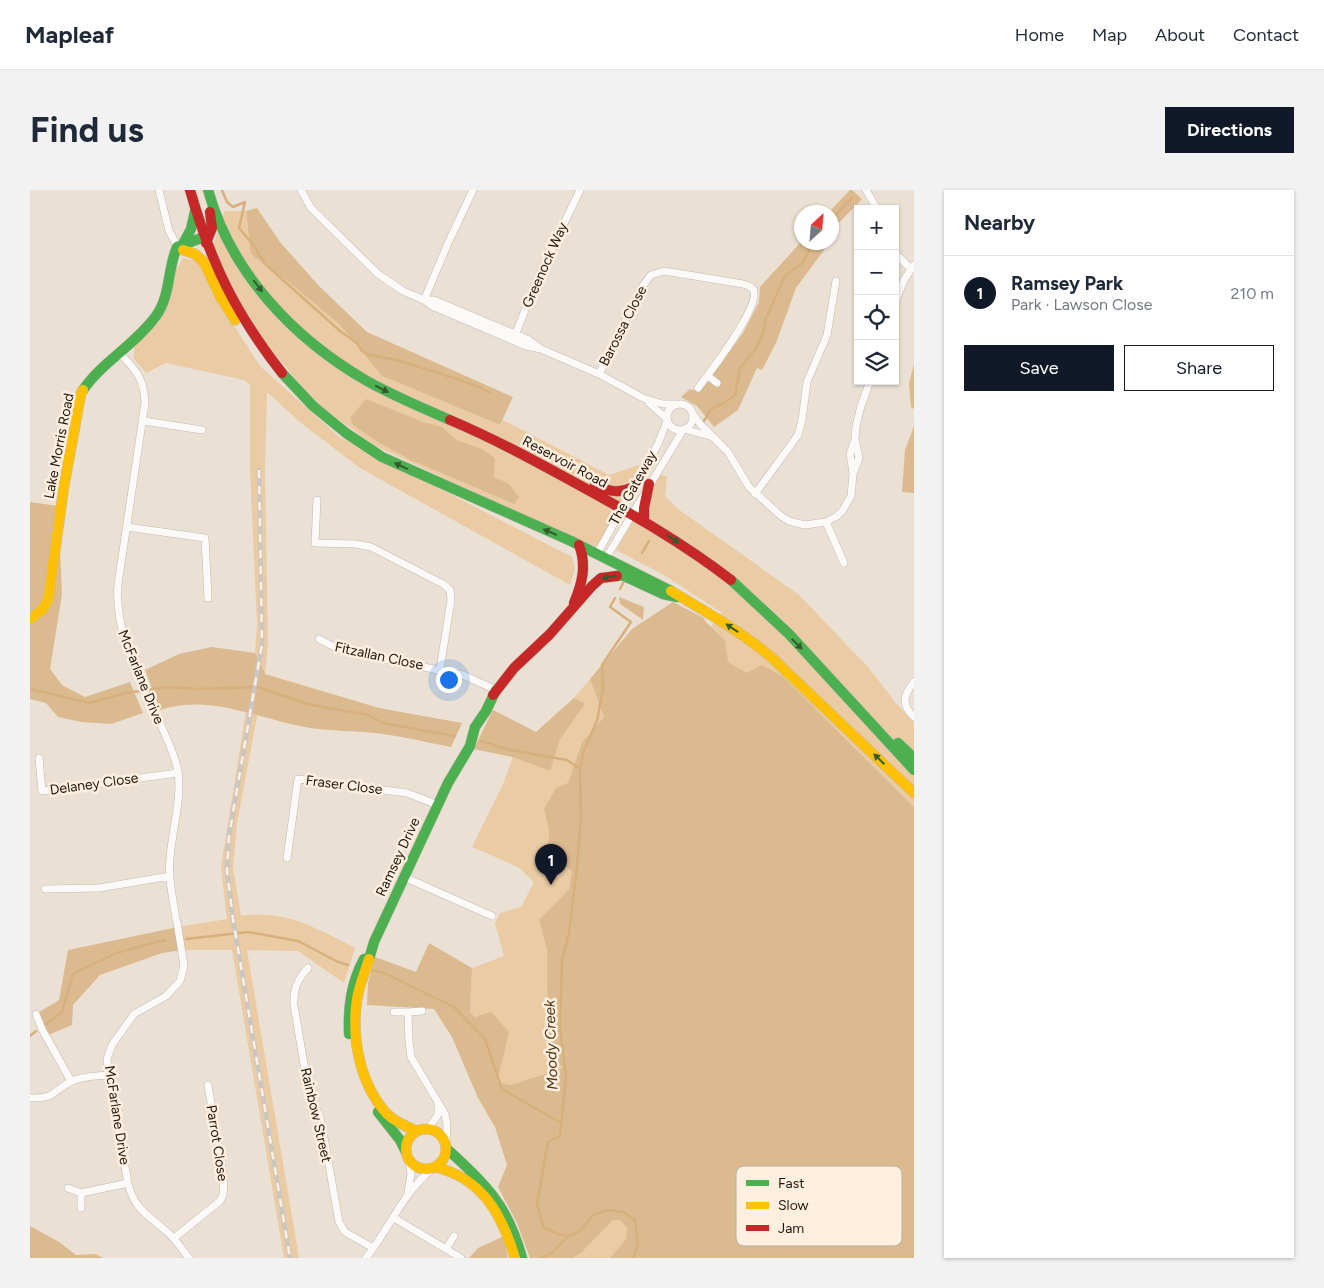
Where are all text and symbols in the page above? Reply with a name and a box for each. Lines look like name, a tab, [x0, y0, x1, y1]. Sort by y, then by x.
text: Mapleaf	[25, 20, 114, 49]
text: Home	[1015, 24, 1064, 46]
text: Map	[1092, 24, 1127, 46]
text: About	[1155, 24, 1205, 46]
text: Contact	[1233, 24, 1299, 46]
button: Directions	[1165, 107, 1294, 153]
text: Find us	[30, 109, 144, 151]
north arrow	[794, 205, 839, 250]
map controls	[854, 205, 899, 385]
button: +	[854, 205, 899, 250]
text: Nearby	[964, 210, 1035, 235]
street label: Greenock Way	[519, 219, 572, 310]
button: −	[854, 250, 899, 295]
text: Ramsey Park	[1011, 272, 1123, 295]
one-way arrow	[252, 279, 263, 292]
street label: Barossa Close	[596, 283, 651, 369]
text: 1	[977, 284, 983, 303]
text: 210 m	[1231, 284, 1274, 303]
button: locate	[854, 295, 899, 340]
text: Park · Lawson Close	[1011, 295, 1152, 314]
button: layers	[854, 340, 899, 385]
button: Save	[964, 345, 1114, 391]
button: Share	[1124, 345, 1274, 391]
one-way arrow	[375, 385, 389, 393]
street label: Lake Morris Road	[40, 392, 78, 500]
street label: Reservoir Road	[519, 432, 611, 492]
street label: The Gateway	[606, 447, 661, 528]
one-way arrow	[394, 462, 408, 470]
one-way arrow	[543, 528, 557, 536]
one-way arrow	[667, 535, 680, 544]
one-way arrow	[600, 573, 616, 581]
one-way arrow	[725, 623, 739, 633]
street label: McFarlane Drive	[114, 627, 168, 727]
street label: Fitzallan Close	[333, 638, 425, 674]
one-way arrow	[791, 638, 803, 650]
your location	[436, 667, 462, 693]
one-way arrow	[873, 754, 885, 766]
street label: Delaney Close	[49, 769, 140, 799]
street label: Fraser Close	[305, 772, 384, 798]
street label: Ramsey Drive	[372, 815, 424, 899]
pin: 1	[535, 844, 567, 885]
water label: Moody Creek	[540, 999, 562, 1090]
street label: McFarlane Drive	[101, 1064, 133, 1166]
street label: Rainbow Street	[297, 1066, 335, 1164]
street label: Parrot Close	[203, 1104, 231, 1183]
legend	[736, 1166, 902, 1246]
text: Fast	[778, 1175, 804, 1192]
text: Slow	[778, 1197, 809, 1214]
text: Jam	[778, 1220, 804, 1237]

